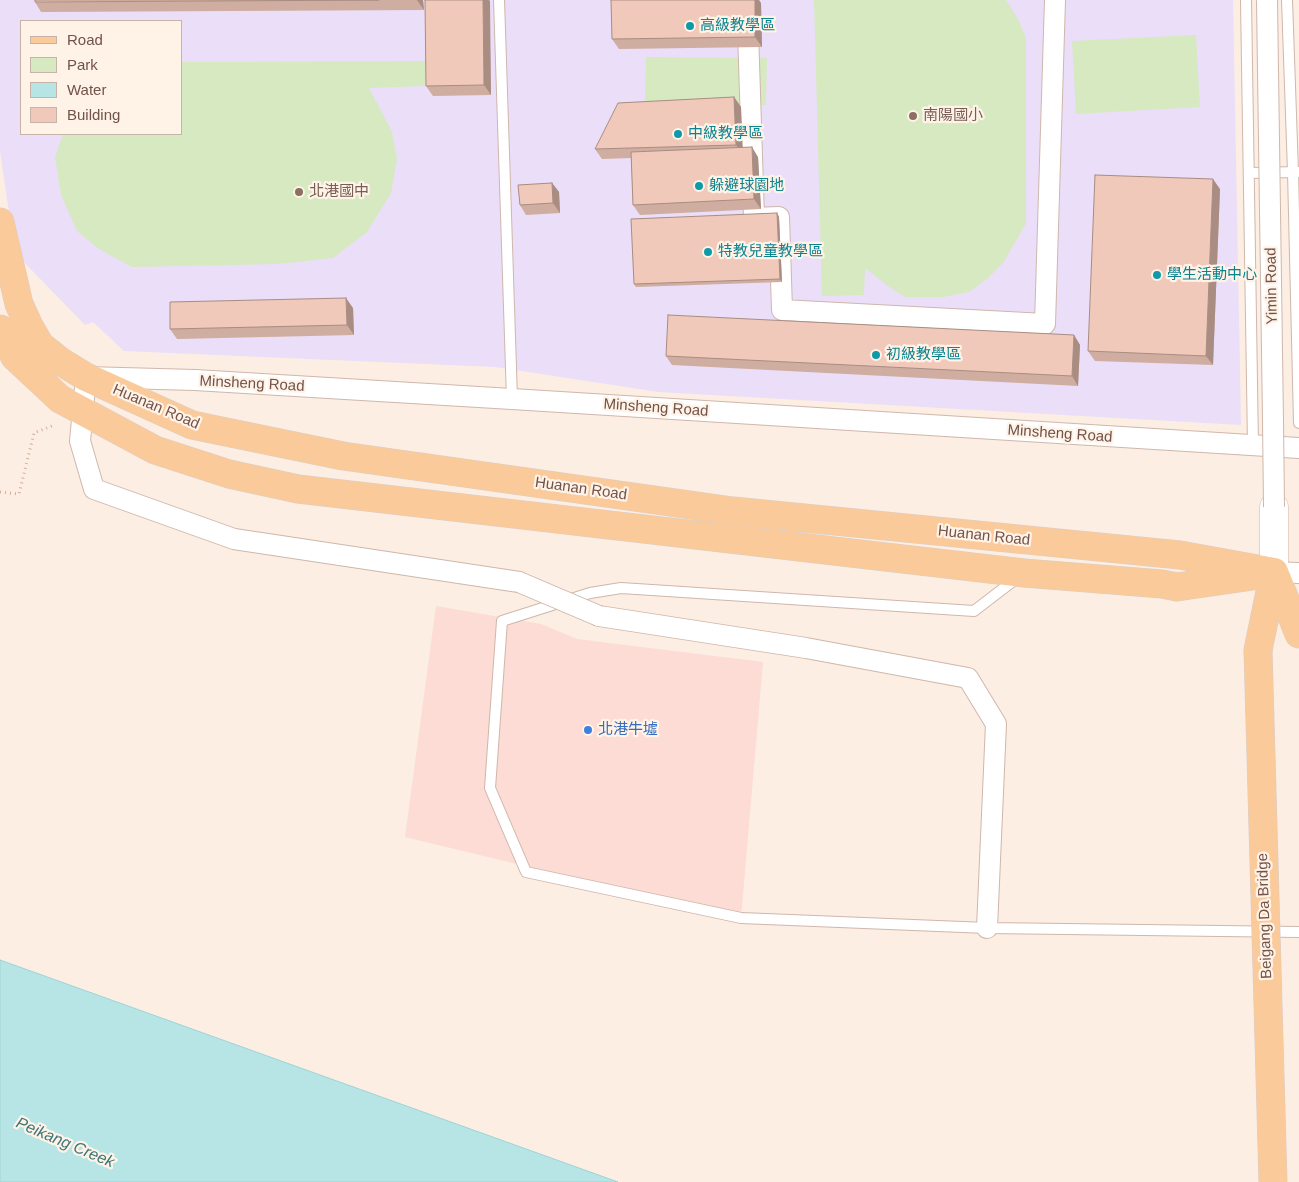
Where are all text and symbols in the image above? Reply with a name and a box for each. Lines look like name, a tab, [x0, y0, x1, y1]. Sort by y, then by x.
place label: 高級教學區	[700, 17, 775, 35]
legend	[20, 20, 182, 135]
marker: 高級教學區	[684, 20, 696, 32]
text: Road	[67, 31, 103, 48]
text: Park	[67, 56, 98, 73]
text: Water	[67, 81, 106, 98]
text: Building	[67, 106, 120, 123]
place label: 南陽國小	[923, 107, 983, 125]
marker: 南陽國小	[907, 110, 919, 122]
place label: 中級教學區	[688, 125, 763, 143]
marker: 中級教學區	[672, 128, 684, 140]
place label: 躲避球園地	[709, 177, 784, 195]
marker: 躲避球園地	[693, 180, 705, 192]
place label: 北港國中	[309, 183, 369, 201]
marker: 北港國中	[293, 186, 305, 198]
place label: 特教兒童教學區	[718, 243, 823, 261]
marker: 特教兒童教學區	[702, 246, 714, 258]
street label: Yimin Road	[1262, 247, 1282, 325]
place label: 學生活動中心	[1167, 266, 1257, 284]
marker: 學生活動中心	[1151, 269, 1163, 281]
place label: 初級教學區	[886, 346, 961, 364]
marker: 初級教學區	[870, 349, 882, 361]
street label: Minsheng Road	[199, 372, 305, 396]
street label: Huanan Road	[110, 381, 202, 433]
street label: Minsheng Road	[603, 395, 709, 421]
street label: Minsheng Road	[1007, 421, 1113, 447]
street label: Huanan Road	[534, 474, 628, 504]
street label: Huanan Road	[937, 522, 1031, 550]
place label: 北港牛墟	[598, 721, 658, 739]
marker: 北港牛墟	[582, 724, 594, 736]
street label: Beigang Da Bridge	[1254, 853, 1276, 979]
water label: Peikang Creek	[13, 1114, 117, 1172]

